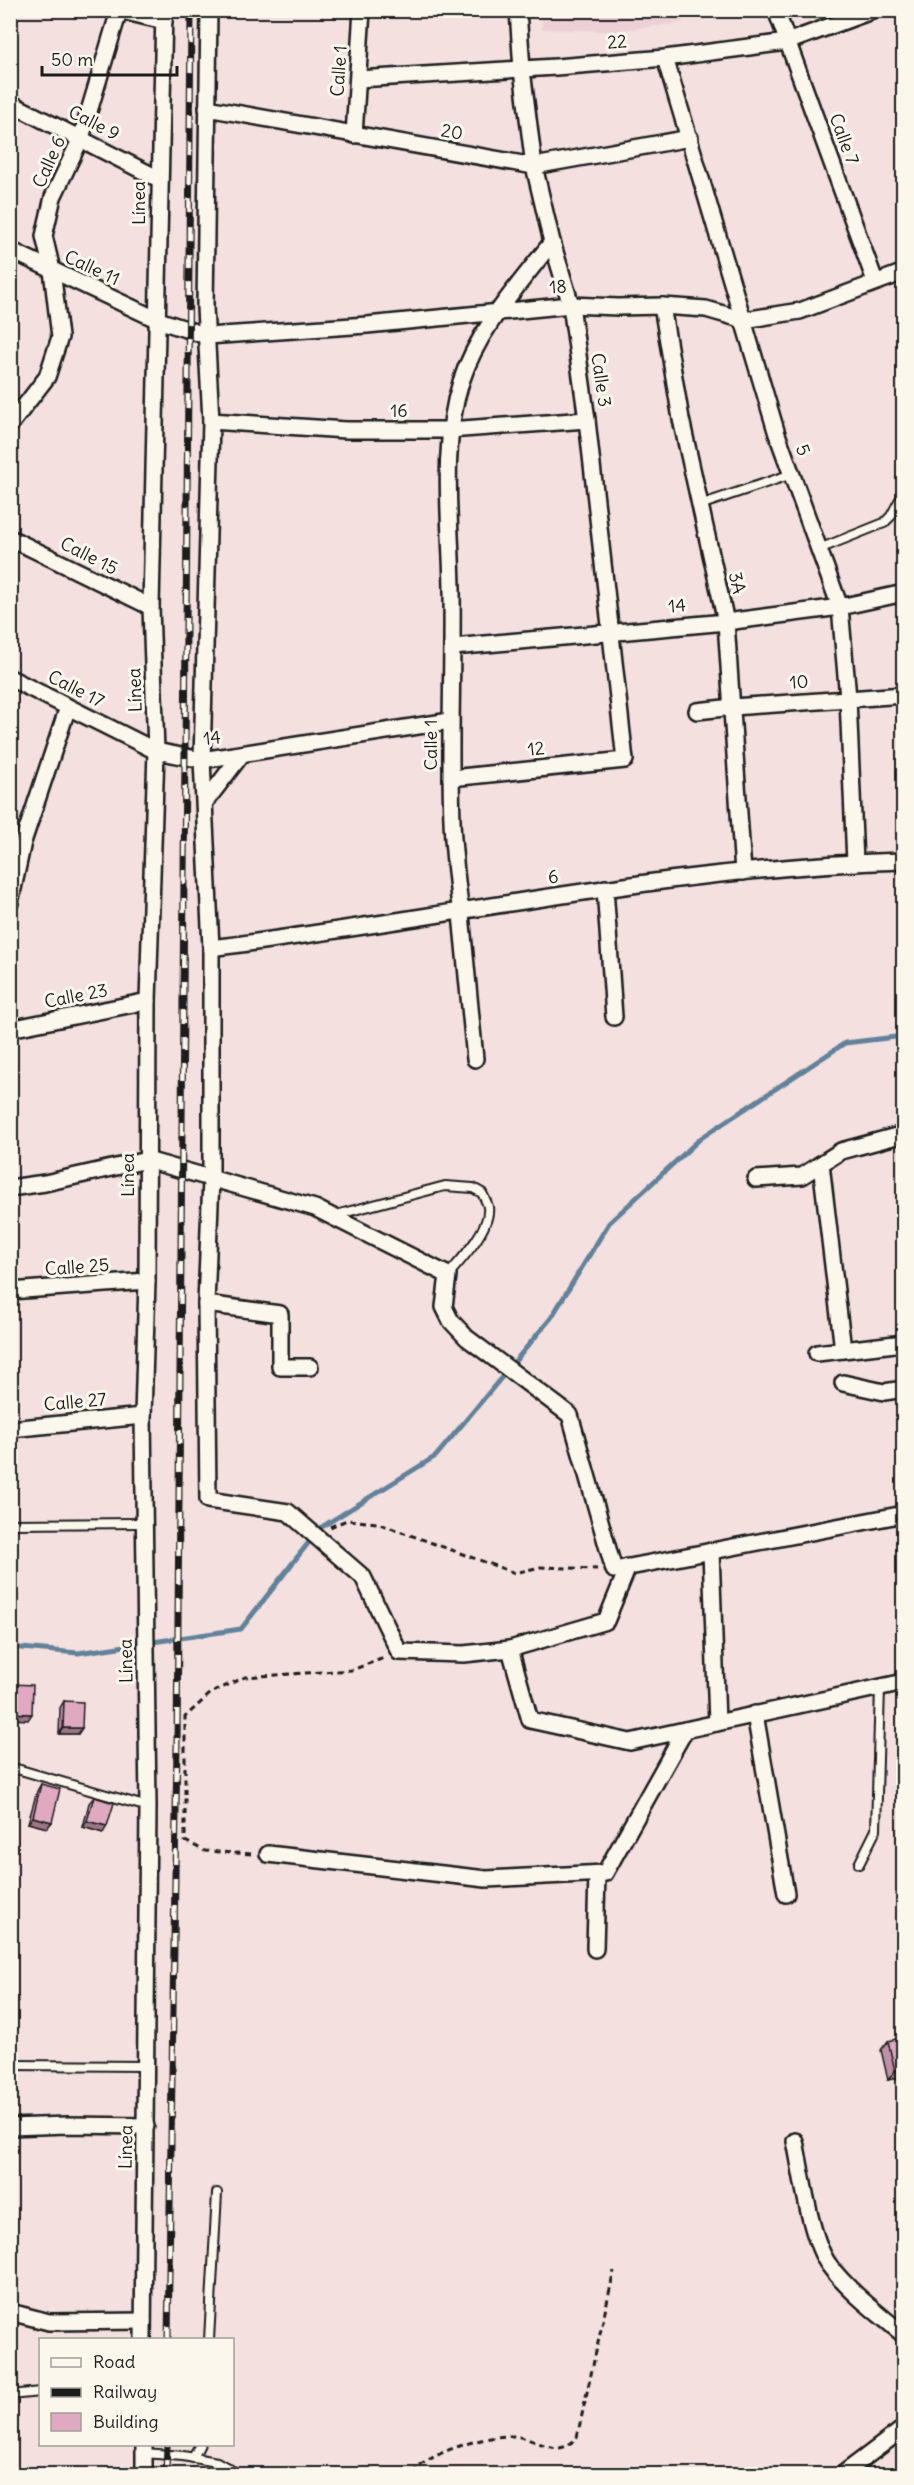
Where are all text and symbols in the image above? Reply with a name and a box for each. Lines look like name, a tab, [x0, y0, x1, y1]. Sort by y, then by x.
street label: 22	[606, 29, 628, 54]
scale bar	[42, 39, 177, 77]
street label: Calle 1	[325, 45, 352, 97]
text: 50 m	[51, 48, 93, 71]
street label: Calle 9	[65, 100, 124, 145]
street label: Calle 7	[825, 110, 864, 168]
street label: 20	[439, 118, 465, 145]
street label: Calle 6	[27, 132, 70, 191]
street label: Línea	[127, 181, 150, 225]
street label: Calle 11	[61, 245, 124, 290]
street label: 18	[548, 274, 568, 299]
street label: Calle 3	[586, 351, 617, 408]
street label: 16	[390, 399, 408, 422]
street label: 5	[791, 441, 816, 459]
street label: Calle 15	[57, 531, 122, 580]
street label: 3A	[724, 570, 751, 596]
street label: 14	[667, 593, 687, 618]
street label: Calle 17	[44, 665, 108, 712]
street label: Línea	[122, 668, 147, 713]
street label: 10	[789, 669, 809, 694]
street label: Calle 1	[419, 719, 442, 771]
street label: 14	[202, 725, 222, 750]
street label: 12	[526, 736, 546, 761]
street label: 6	[546, 864, 560, 889]
street label: Calle 23	[42, 978, 110, 1013]
street label: Línea	[116, 1153, 139, 1197]
street label: Calle 25	[44, 1253, 110, 1280]
street label: Calle 27	[43, 1387, 107, 1416]
street label: Línea	[114, 1639, 137, 1683]
street label: Línea	[114, 2125, 137, 2169]
legend	[39, 2338, 234, 2446]
text: Road	[93, 2350, 136, 2373]
text: Railway	[93, 2380, 157, 2403]
text: Building	[93, 2410, 158, 2433]

